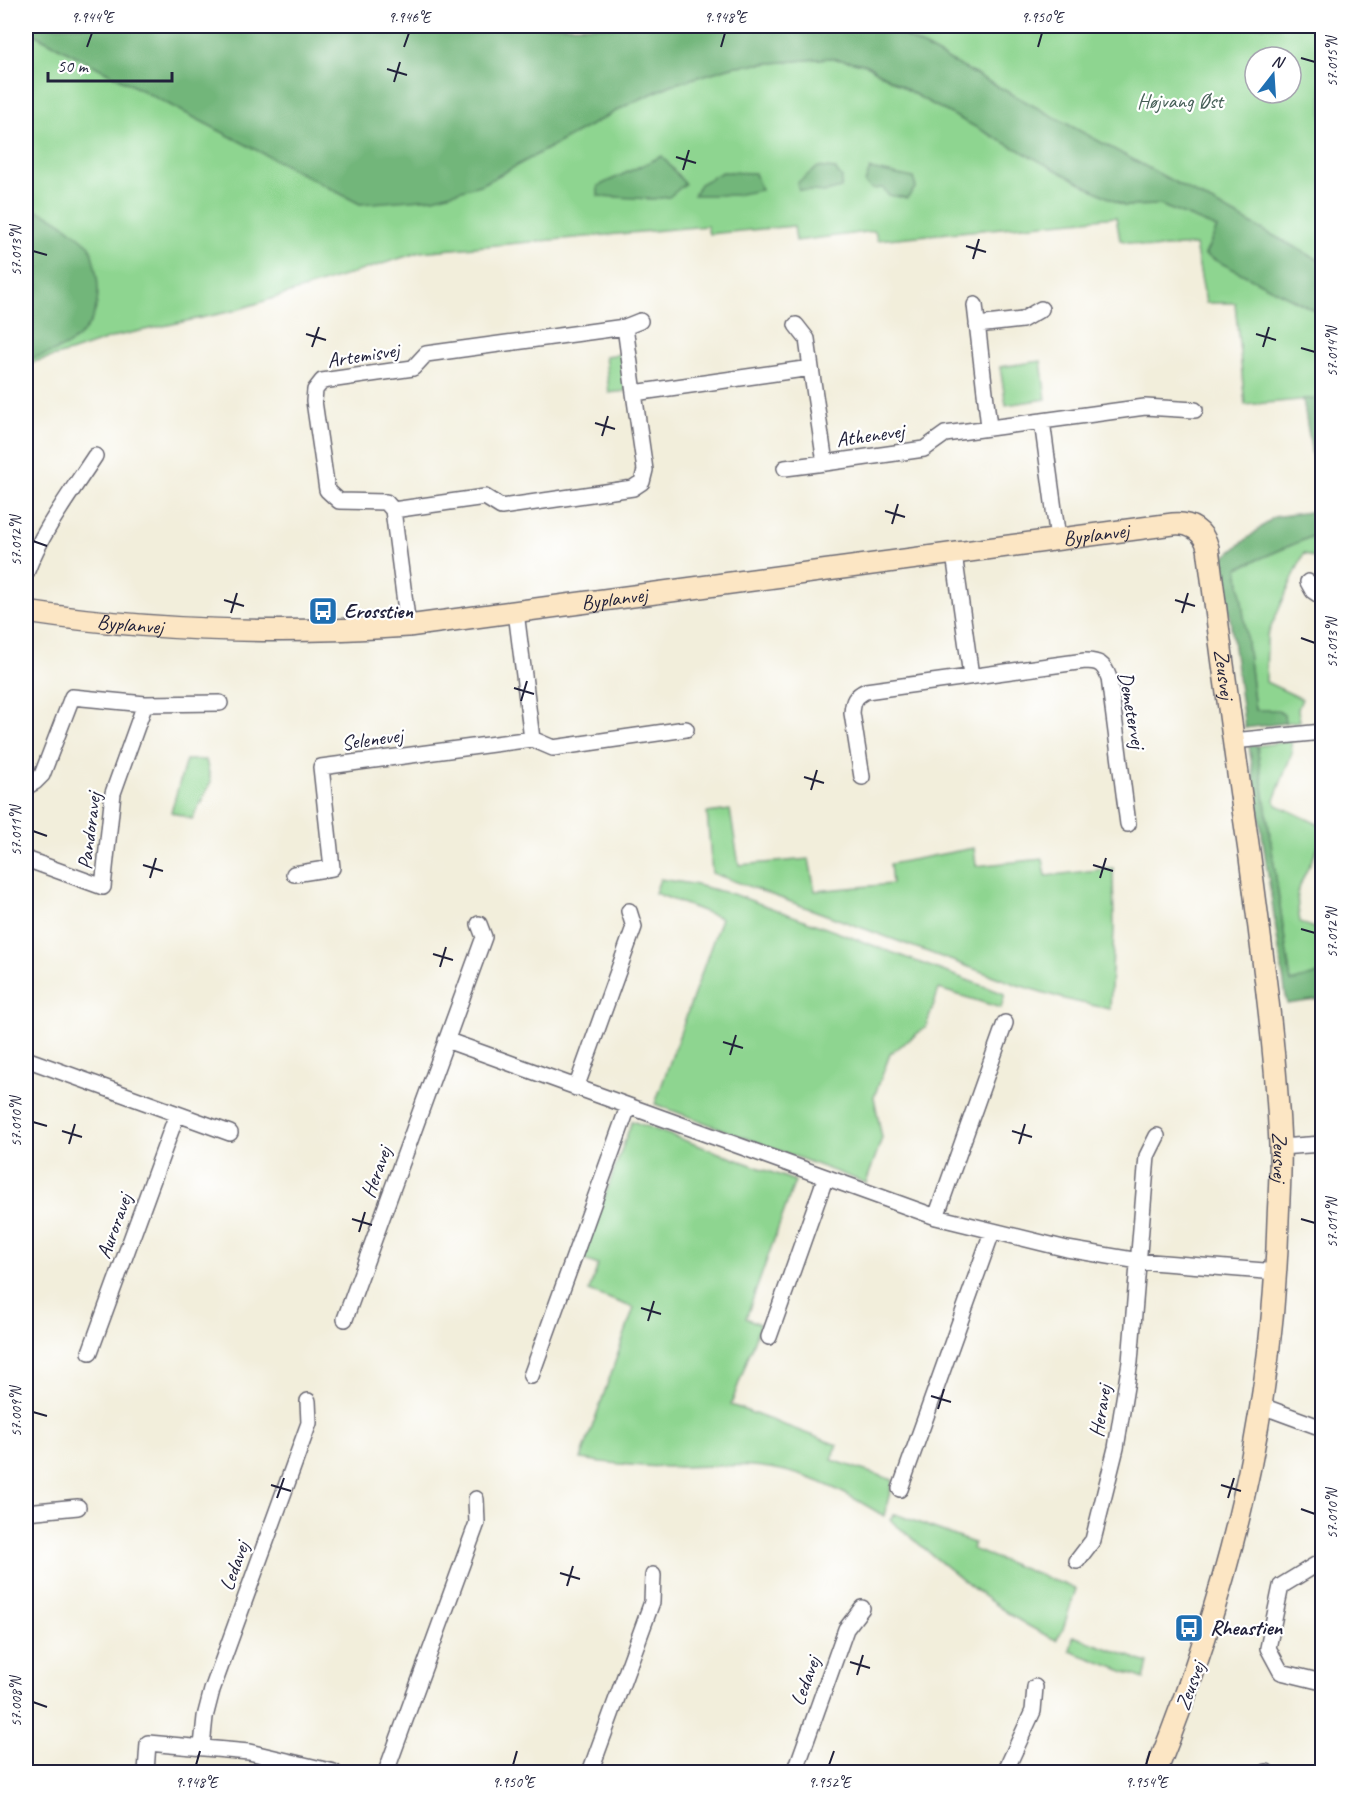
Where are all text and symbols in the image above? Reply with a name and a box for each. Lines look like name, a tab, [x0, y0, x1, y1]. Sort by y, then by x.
text: 9.944°E	[71, 8, 115, 27]
text: 9.946°E	[388, 8, 432, 27]
text: 9.948°E	[704, 8, 748, 27]
text: 9.950°E	[1021, 8, 1065, 27]
text: 57.015°N	[1323, 34, 1342, 87]
scale bar	[48, 45, 172, 83]
north arrow	[1243, 45, 1303, 105]
text: N	[1269, 51, 1288, 74]
text: 50 m	[57, 55, 90, 77]
park label: Højvang Øst	[1137, 88, 1225, 114]
text: 57.013°N	[7, 223, 26, 276]
text: 57.014°N	[1323, 324, 1342, 377]
street label: Artemisvej	[325, 336, 404, 374]
street label: Athenevej	[834, 417, 908, 453]
text: 57.012°N	[7, 513, 26, 566]
street label: Byplanvej	[1061, 517, 1133, 552]
street label: Byplanvej	[580, 581, 651, 616]
bus stop icon: Erosstien	[307, 595, 339, 627]
place label: Erosstien	[344, 598, 413, 624]
street label: Byplanvej	[96, 608, 167, 640]
text: 57.013°N	[1323, 615, 1342, 668]
street label: Zeusvej	[1208, 648, 1241, 704]
street label: Demetervej	[1112, 670, 1152, 753]
street label: Selenevej	[340, 721, 407, 756]
street label: Pandoravej	[71, 788, 107, 871]
text: 57.011°N	[7, 803, 26, 856]
text: 57.012°N	[1323, 905, 1342, 958]
text: 57.010°N	[7, 1094, 26, 1147]
street label: Zeusvej	[1266, 1131, 1293, 1185]
street label: Heravej	[355, 1140, 398, 1201]
street label: Auroravej	[90, 1187, 139, 1262]
text: 57.011°N	[1323, 1195, 1342, 1248]
street label: Heravej	[1083, 1380, 1117, 1439]
text: 57.009°N	[7, 1384, 26, 1437]
text: 57.010°N	[1323, 1486, 1342, 1539]
street label: Ledavej	[213, 1535, 256, 1594]
bus stop icon: Rheastien	[1173, 1612, 1205, 1644]
place label: Rheastien	[1210, 1615, 1283, 1641]
street label: Ledavej	[784, 1650, 827, 1709]
street label: Zeusvej	[1169, 1656, 1212, 1714]
text: 57.008°N	[7, 1674, 26, 1727]
text: 9.948°E	[175, 1773, 219, 1792]
text: 9.950°E	[492, 1773, 536, 1792]
text: 9.952°E	[808, 1773, 852, 1792]
text: 9.954°E	[1125, 1773, 1169, 1792]

